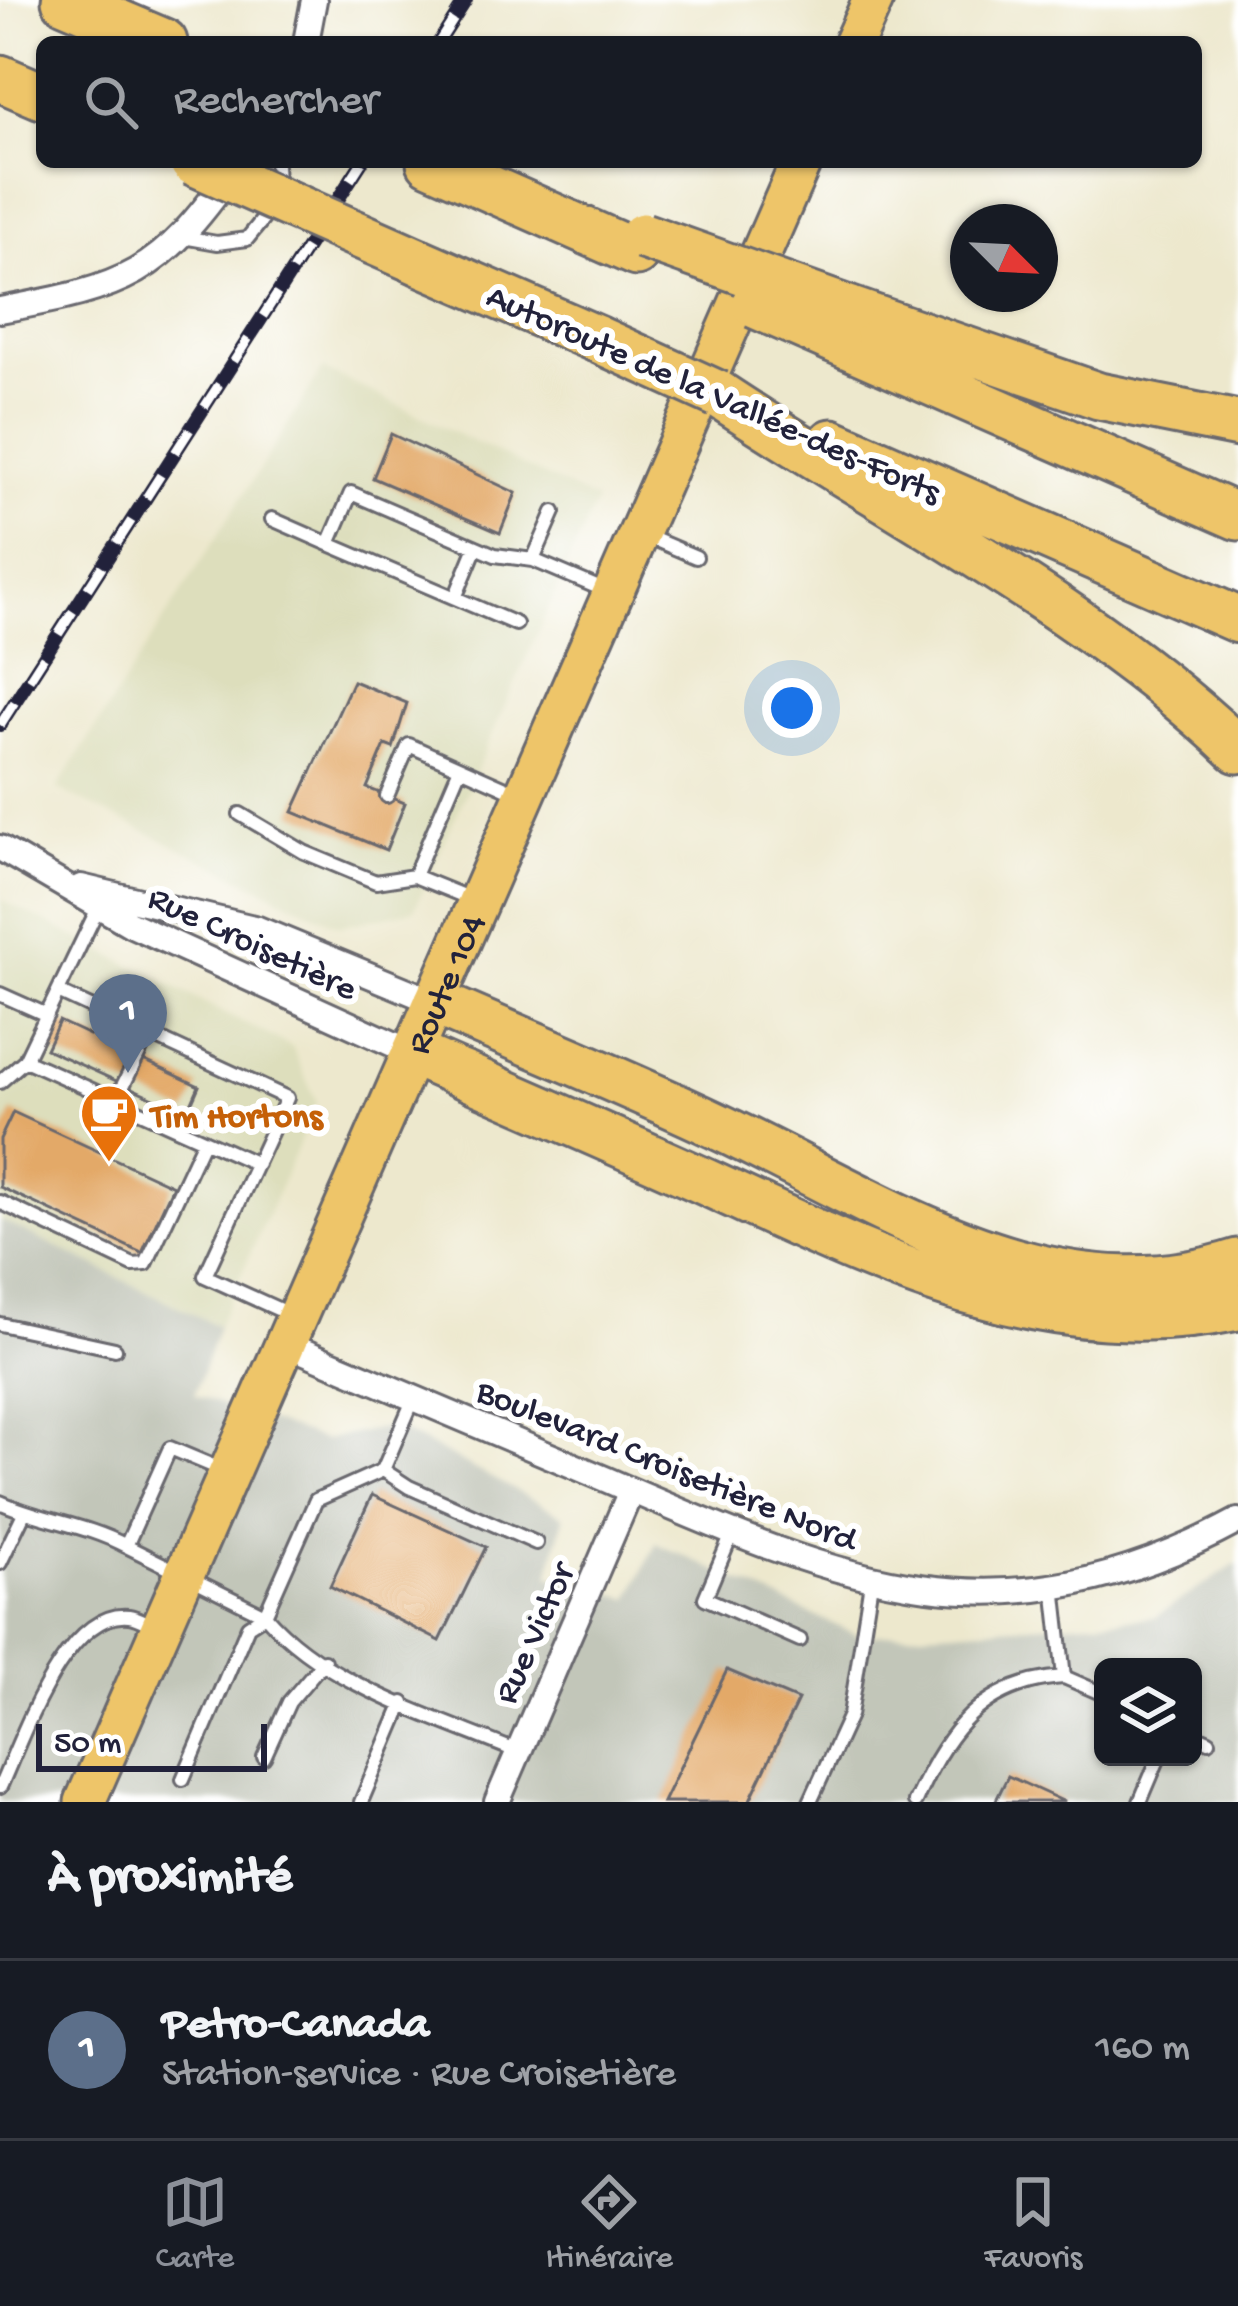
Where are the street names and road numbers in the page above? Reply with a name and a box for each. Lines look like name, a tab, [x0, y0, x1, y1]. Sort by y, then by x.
street label: Autoroute de la Vallée-des-Forts	[479, 277, 948, 517]
street label: Rue Croisetière	[140, 879, 363, 1013]
street label: Route 104	[399, 909, 498, 1062]
street label: Boulevard Croisetière Nord	[468, 1372, 865, 1565]
street label: Rue Victor	[487, 1555, 588, 1711]

